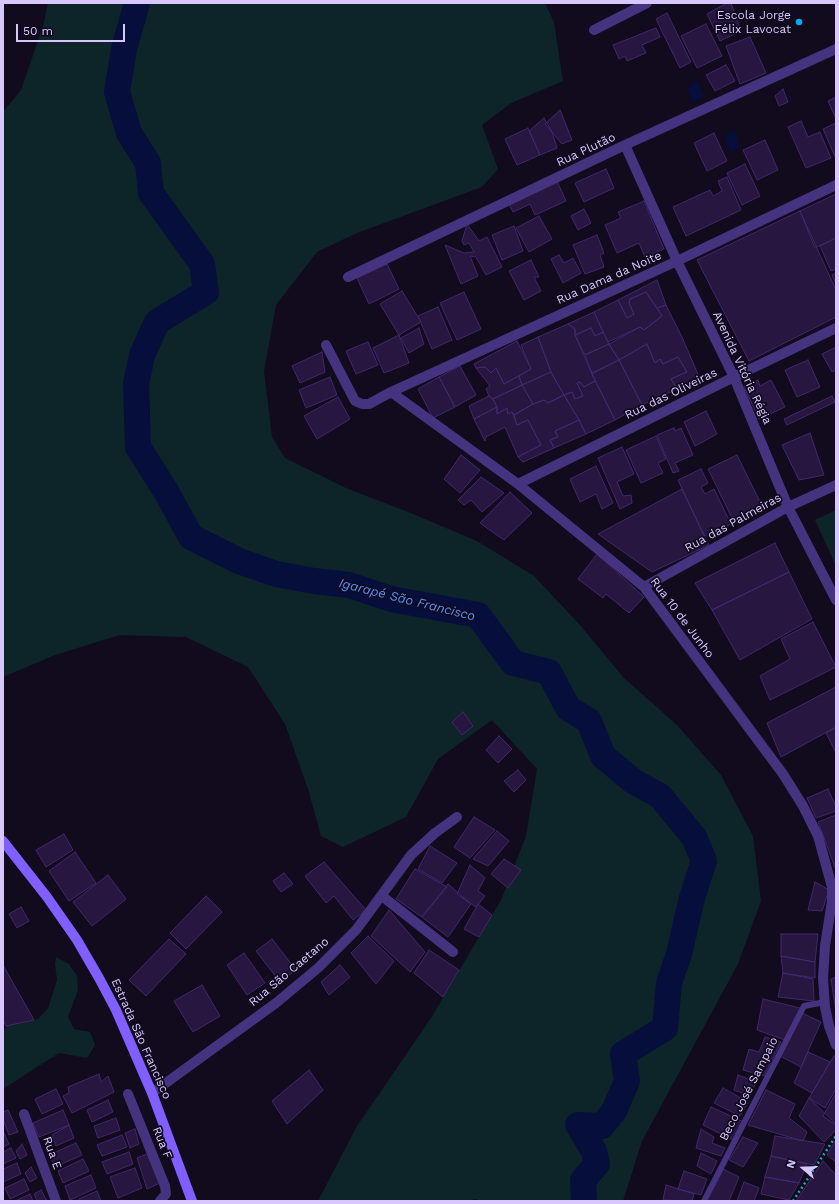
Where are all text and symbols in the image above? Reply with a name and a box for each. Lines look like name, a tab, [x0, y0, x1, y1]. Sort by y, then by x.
place label: Escola Jorge Félix Lavocat	[715, 8, 791, 36]
scale bar	[18, 16, 127, 42]
marker: Escola Jorge Félix Lavocat	[794, 17, 804, 27]
text: 50 m	[23, 24, 53, 38]
street label: Rua Plutão	[554, 130, 618, 170]
street label: Rua Dama da Noite	[554, 248, 664, 308]
street label: Avenida Vitória Régia	[709, 309, 775, 427]
street label: Rua das Oliveiras	[622, 365, 720, 423]
street label: Rua das Palmeiras	[682, 491, 784, 555]
water label: Igarapé São Francisco	[337, 575, 477, 625]
street label: Rua 10 de Junho	[647, 575, 717, 661]
street label: Rua São Caetano	[246, 934, 332, 1010]
street label: Estrada São Francisco	[108, 976, 174, 1102]
street label: Beco José Sampaio	[717, 1035, 781, 1143]
street label: Rua F	[149, 1125, 175, 1161]
street label: Rua E	[39, 1135, 65, 1171]
north arrow	[783, 1148, 823, 1188]
text: N	[784, 1158, 799, 1170]

